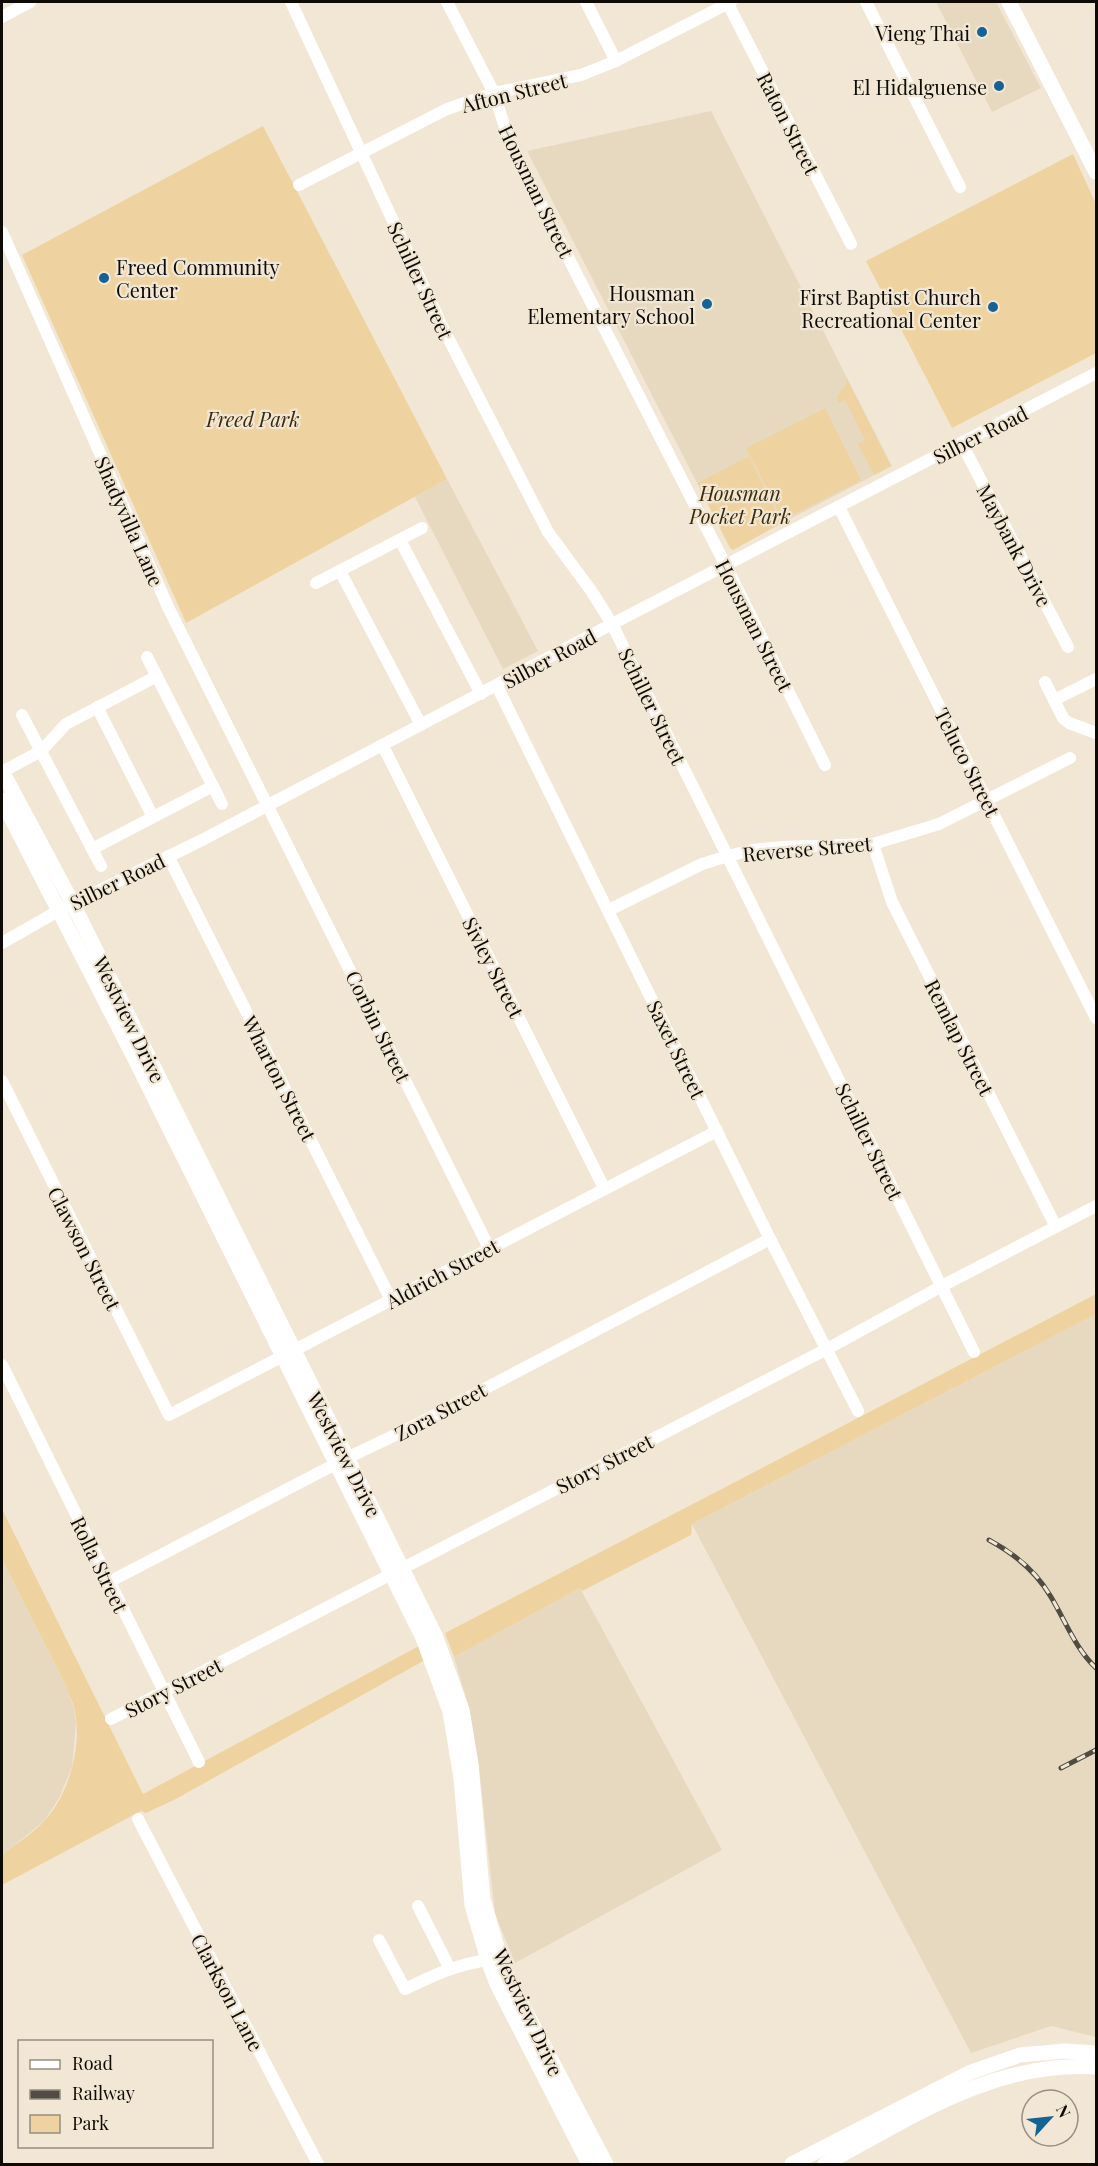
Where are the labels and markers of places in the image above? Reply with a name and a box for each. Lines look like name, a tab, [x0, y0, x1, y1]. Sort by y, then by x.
place label: Vieng Thai	[874, 19, 970, 46]
marker: Vieng Thai	[975, 25, 989, 39]
place label: El Hidalguense	[853, 73, 987, 100]
marker: El Hidalguense	[992, 79, 1006, 93]
place label: Freed Community Center	[116, 253, 280, 303]
marker: Freed Community Center	[97, 271, 111, 285]
place label: Housman Elementary School	[527, 279, 695, 329]
place label: First Baptist Church Recreational Center	[799, 283, 981, 333]
marker: Housman Elementary School	[700, 297, 714, 311]
marker: First Baptist Church Recreational Center	[986, 300, 1000, 314]

